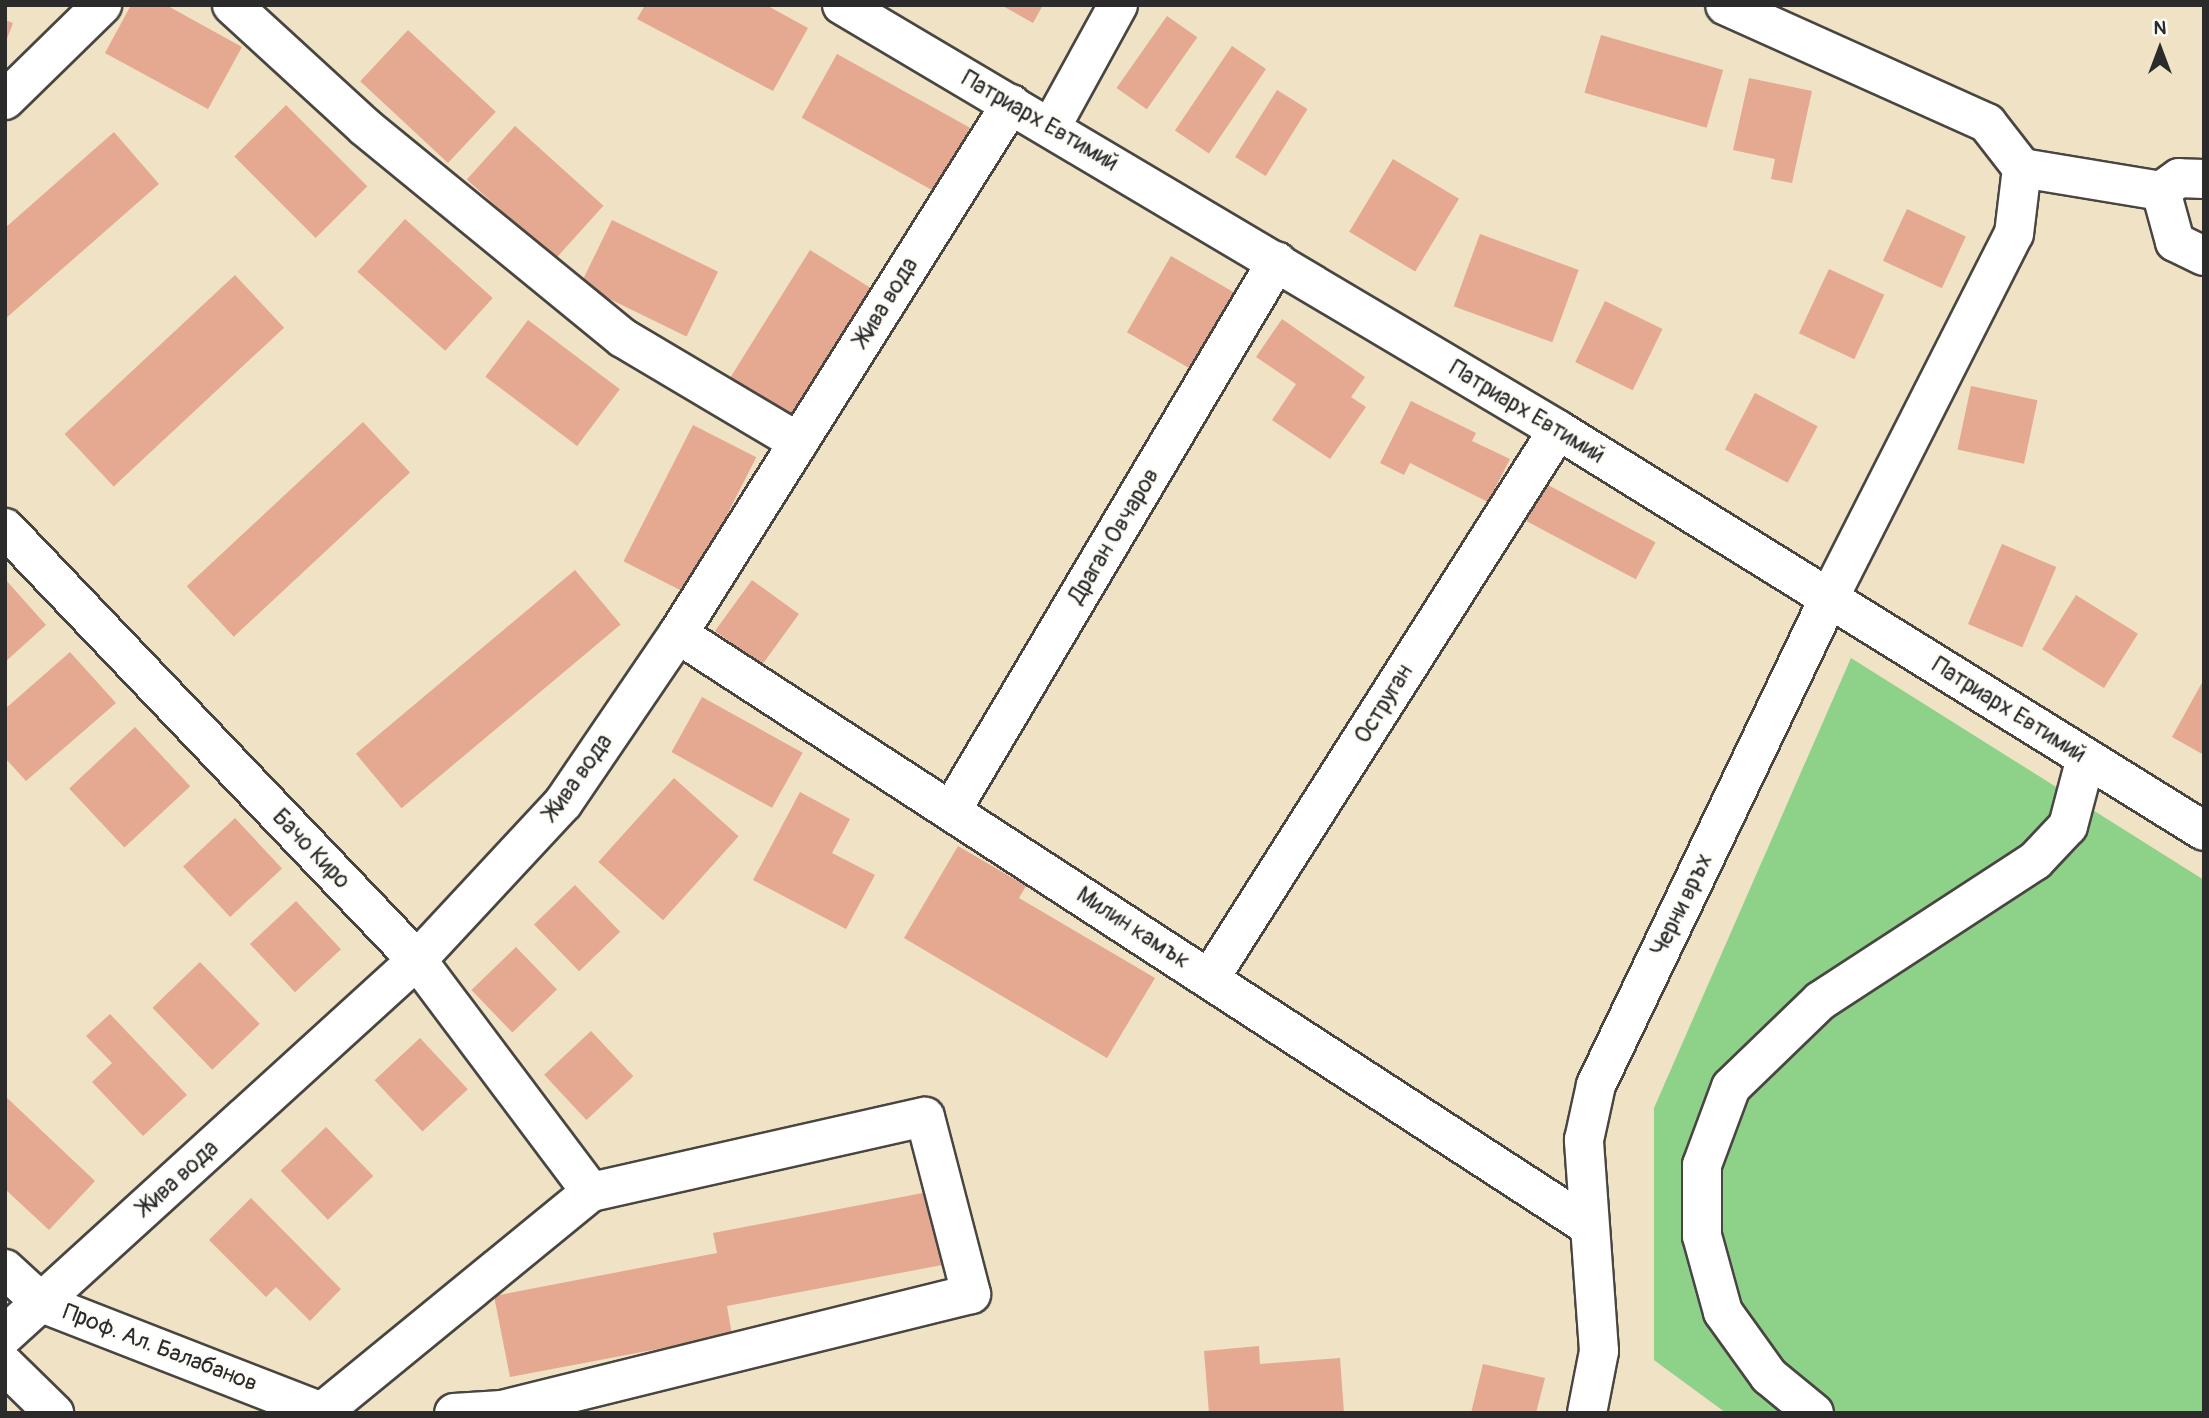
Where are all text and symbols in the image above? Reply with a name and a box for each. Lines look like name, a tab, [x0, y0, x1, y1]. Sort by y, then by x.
north arrow	[2125, 14, 2195, 84]
text: N	[2154, 16, 2166, 40]
street label: Патриарх Евтимий	[957, 65, 1123, 177]
street label: Жива вода	[848, 253, 924, 351]
street label: Патриарх Евтимий	[1444, 355, 1610, 469]
street label: Драган Овчаров	[1063, 463, 1165, 609]
street label: Патриарх Евтимий	[1927, 652, 2091, 768]
street label: Оструган	[1349, 659, 1419, 749]
street label: Жива вода	[538, 729, 618, 825]
street label: Бачо Киро	[266, 803, 356, 895]
street label: Черни връх	[1645, 849, 1719, 961]
street label: Милин камък	[1071, 881, 1195, 975]
street label: Жива вода	[132, 1135, 224, 1221]
street label: Проф. Ал. Балабанов	[59, 1298, 261, 1398]

